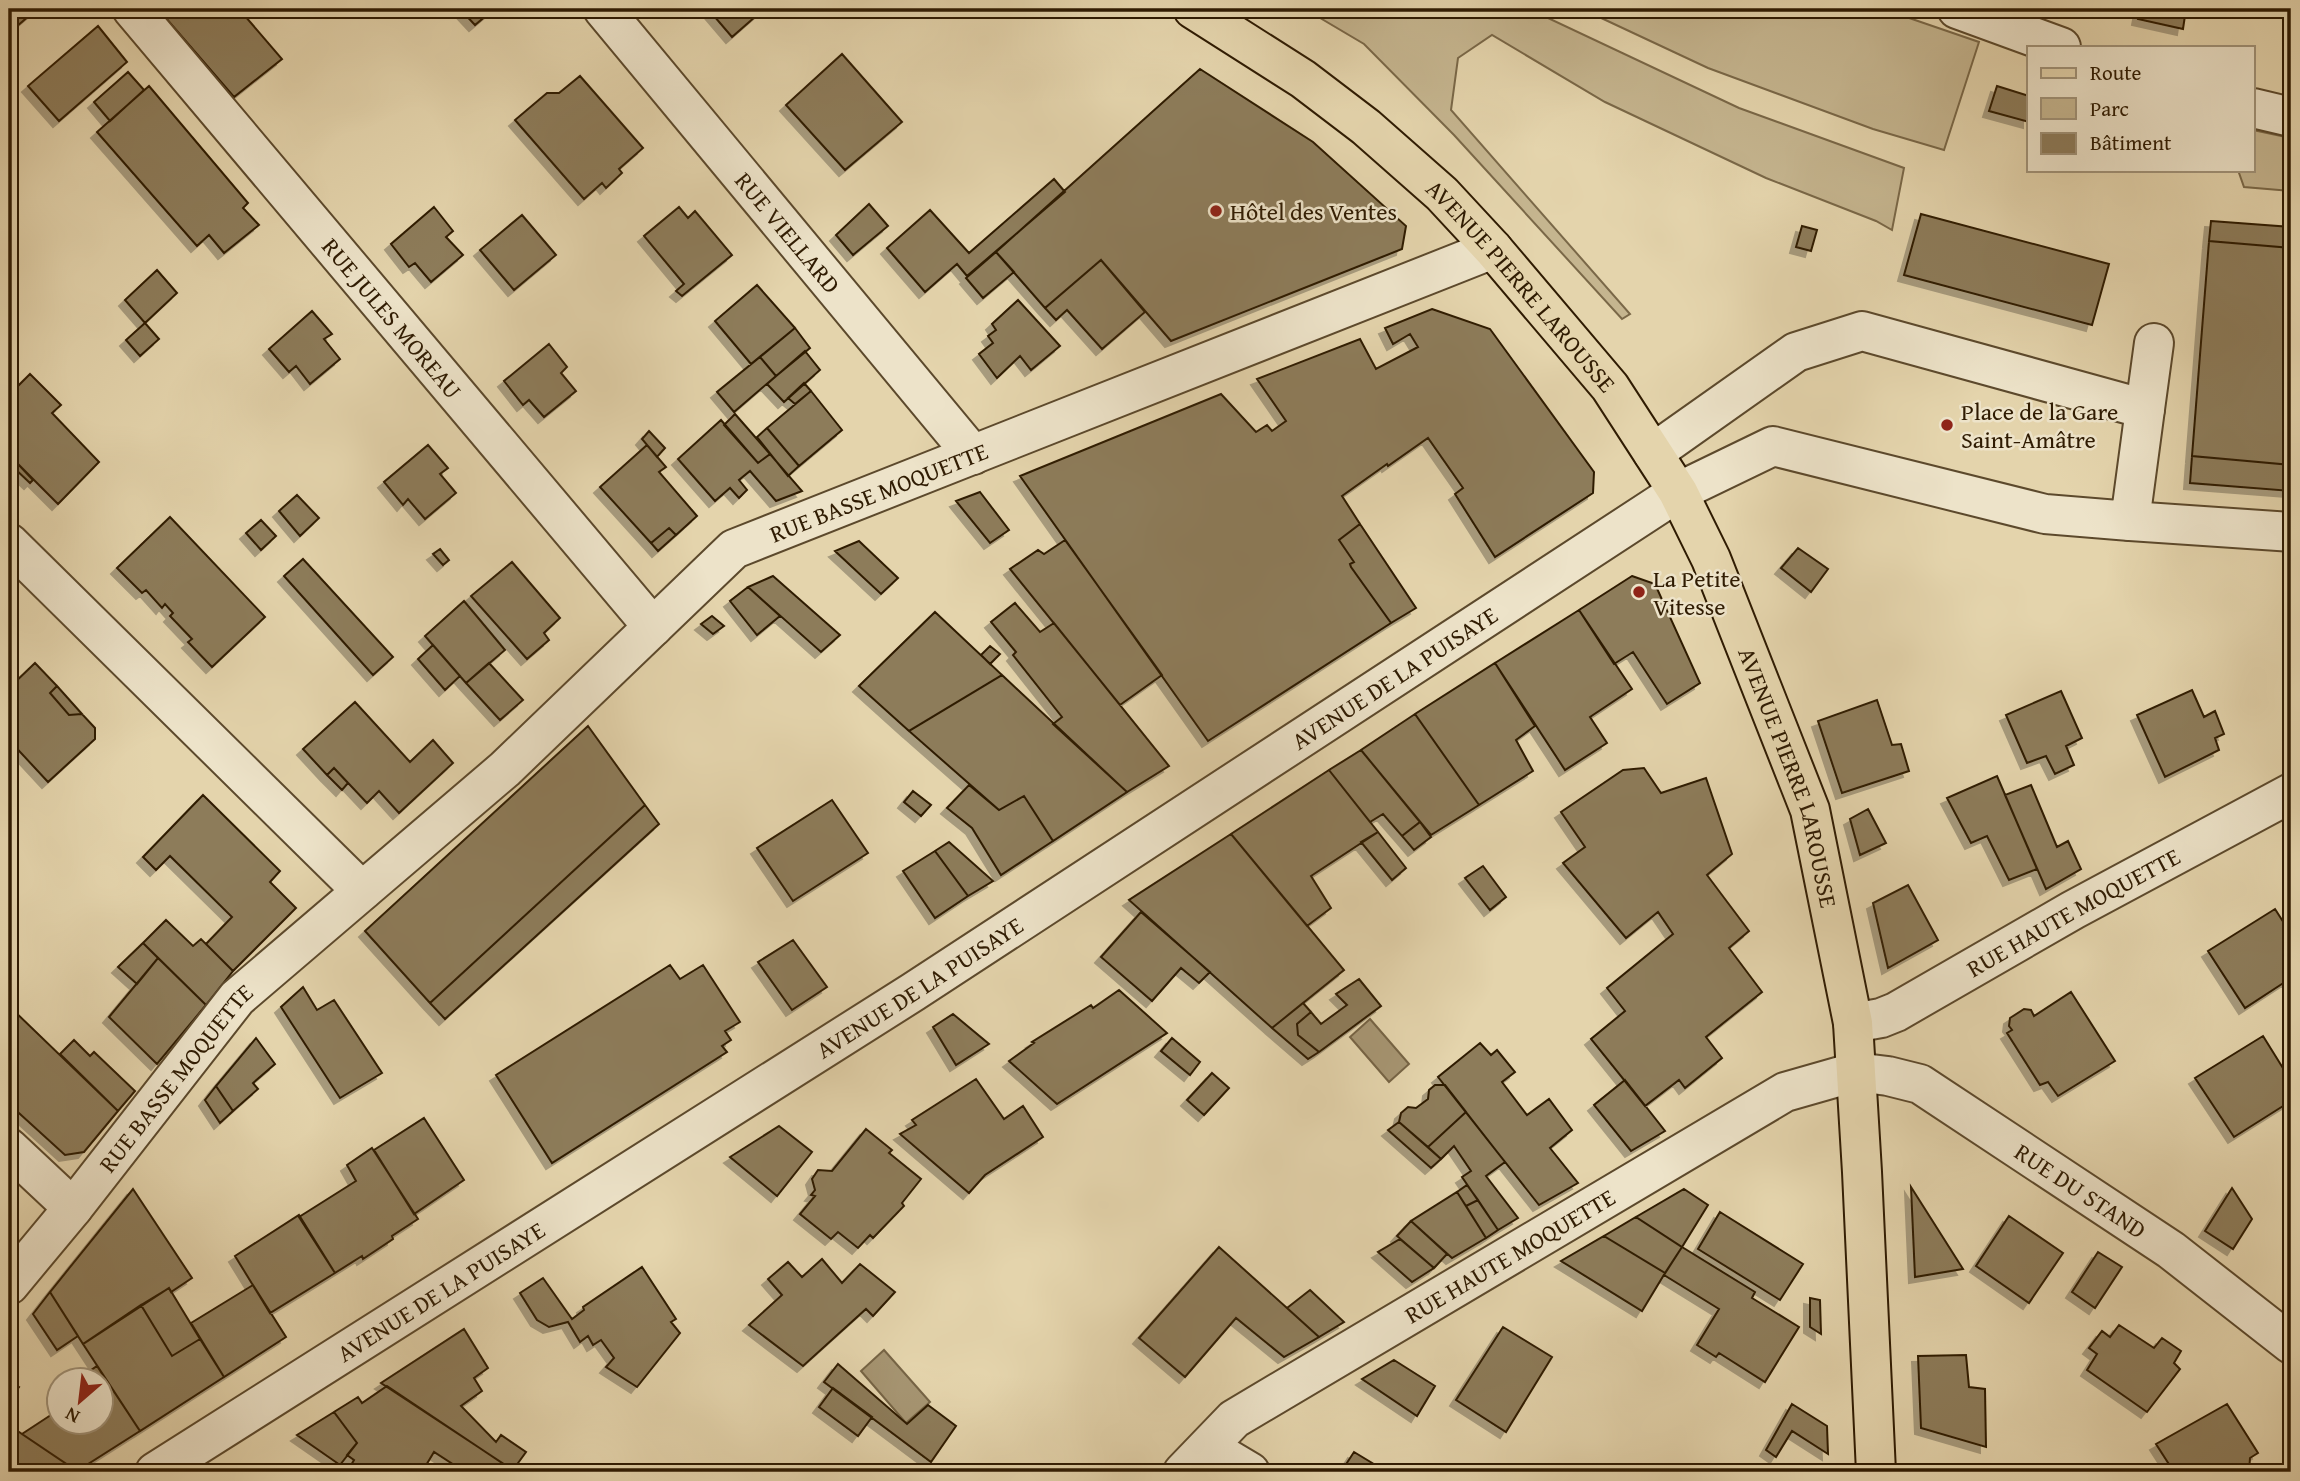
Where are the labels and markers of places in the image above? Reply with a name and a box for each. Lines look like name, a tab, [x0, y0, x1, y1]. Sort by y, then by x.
place label: Hôtel des Ventes	[1230, 194, 1397, 229]
marker: Hôtel des Ventes	[1208, 203, 1224, 219]
place label: Place de la Gare Saint-Amâtre	[1961, 394, 2118, 457]
marker: Place de la Gare Saint-Amâtre	[1939, 417, 1955, 433]
place label: La Petite Vitesse	[1653, 561, 1740, 624]
marker: La Petite Vitesse	[1631, 584, 1647, 600]

